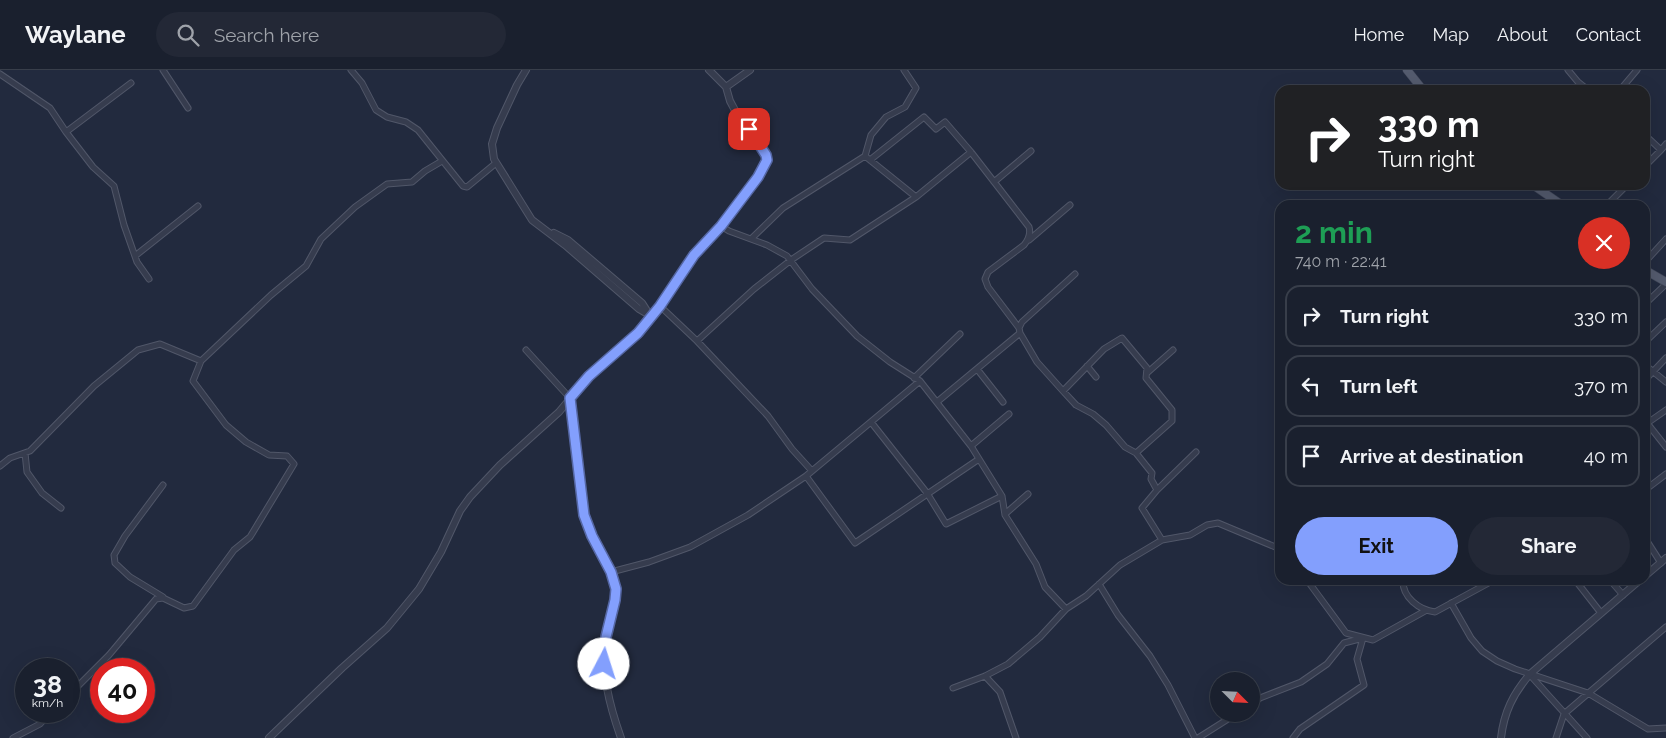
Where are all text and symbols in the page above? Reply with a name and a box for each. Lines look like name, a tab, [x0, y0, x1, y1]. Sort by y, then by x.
search box	[156, 12, 506, 57]
text: Waylane	[25, 20, 126, 49]
icon: search	[174, 21, 202, 49]
text: Search here	[214, 24, 319, 46]
text: Home	[1353, 24, 1404, 45]
text: Map	[1432, 24, 1469, 45]
text: About	[1497, 24, 1548, 45]
text: Contact	[1576, 24, 1641, 45]
text: 330 m	[1378, 104, 1480, 145]
icon: right	[1295, 105, 1360, 170]
pin	[728, 108, 770, 150]
icon: arrive	[735, 115, 763, 143]
text: Turn right	[1378, 146, 1475, 172]
text: 2 min	[1295, 215, 1373, 250]
button: close	[1578, 217, 1630, 269]
text: 740 m · 22:41	[1295, 252, 1387, 271]
icon: right	[1297, 302, 1325, 330]
text: Turn right	[1340, 305, 1429, 327]
text: 330 m	[1574, 305, 1628, 327]
icon: left	[1297, 372, 1325, 400]
text: Turn left	[1340, 375, 1417, 397]
text: 370 m	[1574, 375, 1628, 397]
icon: arrive	[1297, 442, 1325, 470]
text: Arrive at destination	[1340, 445, 1524, 467]
text: 40 m	[1584, 445, 1628, 467]
button: Exit	[1295, 517, 1458, 575]
button: Share	[1468, 517, 1630, 575]
position arrow	[577, 637, 629, 689]
speed limit sign: 40	[90, 658, 155, 723]
text: 38	[33, 669, 62, 699]
north arrow	[1210, 672, 1260, 722]
map controls	[1210, 672, 1260, 722]
text: km/h	[32, 696, 63, 710]

